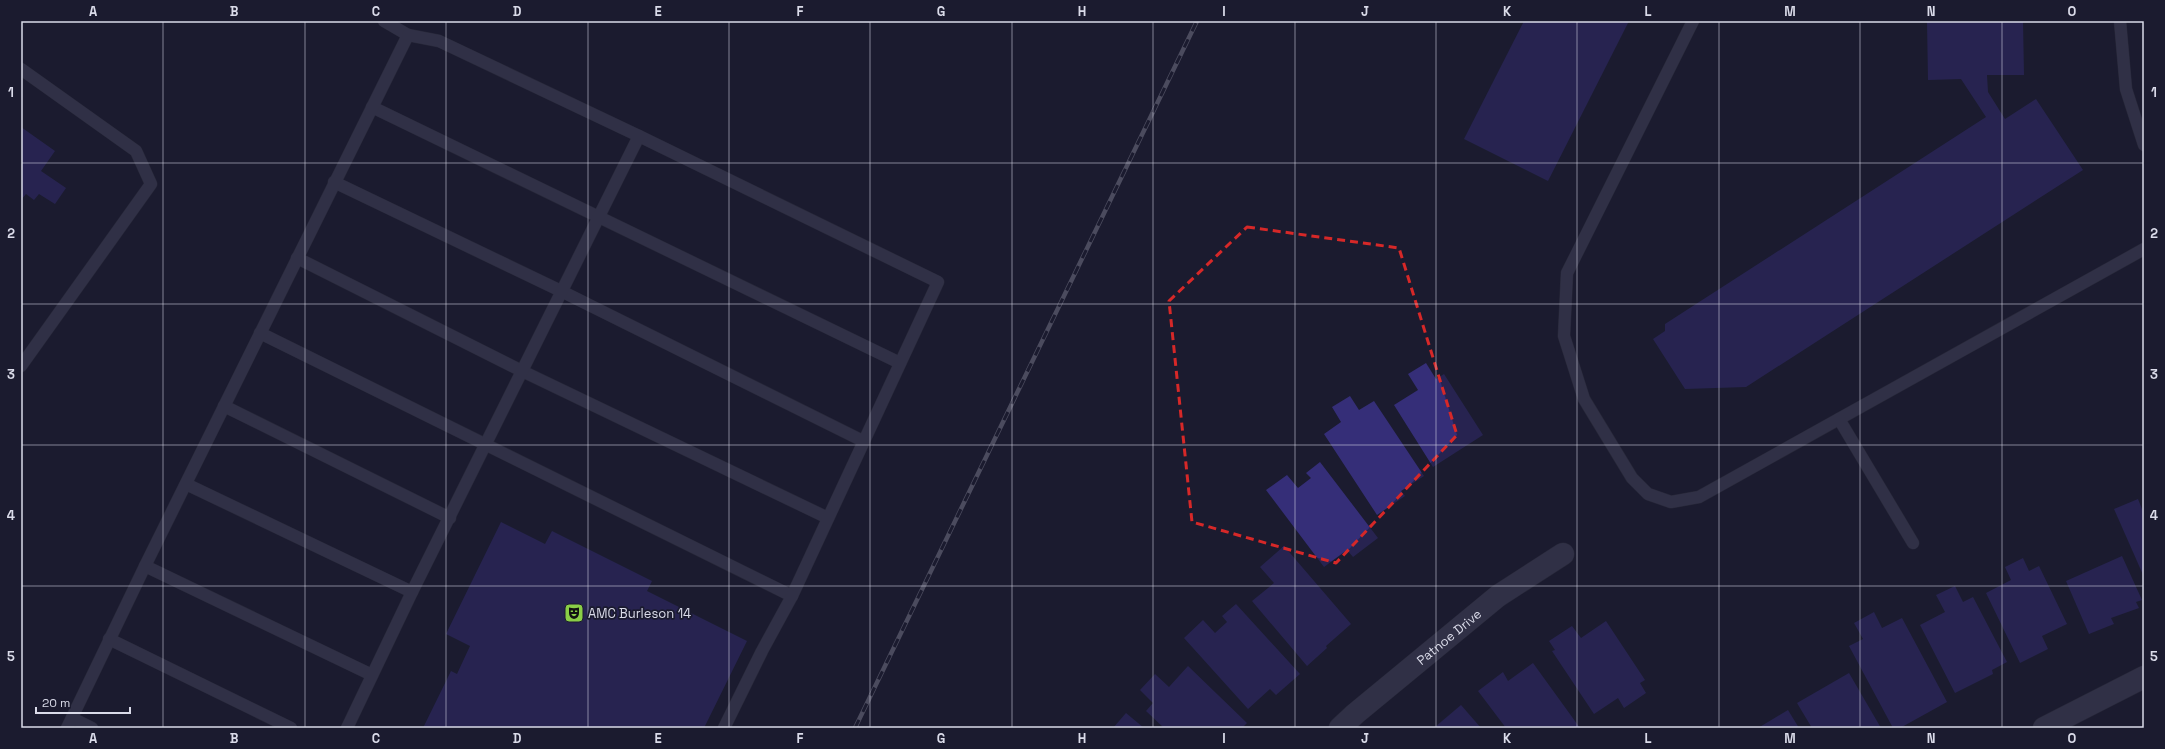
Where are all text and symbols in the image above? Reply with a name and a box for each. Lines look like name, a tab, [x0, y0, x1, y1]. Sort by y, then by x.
text: A	[89, 3, 98, 20]
text: B	[230, 3, 239, 20]
text: C	[372, 3, 380, 20]
text: D	[513, 3, 522, 20]
text: E	[654, 3, 662, 20]
text: F	[797, 3, 804, 20]
text: G	[937, 3, 945, 20]
text: H	[1078, 3, 1086, 20]
text: I	[1222, 3, 1226, 20]
text: J	[1361, 3, 1369, 20]
text: K	[1503, 3, 1512, 20]
text: L	[1644, 3, 1652, 20]
text: M	[1784, 3, 1796, 20]
text: N	[1927, 3, 1935, 20]
text: O	[2068, 3, 2077, 20]
text: 1	[8, 84, 14, 101]
text: 1	[2151, 84, 2157, 101]
text: 2	[7, 225, 15, 242]
text: 2	[2150, 225, 2158, 242]
text: 3	[7, 366, 15, 383]
text: 3	[2150, 366, 2158, 383]
text: 4	[7, 507, 15, 524]
text: 4	[2150, 507, 2158, 524]
theatre icon: AMC Burleson 14	[563, 602, 585, 624]
place label: AMC Burleson 14	[588, 605, 691, 622]
street label: Patnoe Drive	[1413, 605, 1485, 668]
text: 5	[7, 648, 15, 665]
text: 5	[2150, 648, 2158, 665]
scale bar	[36, 689, 130, 715]
text: 20 m	[42, 695, 70, 711]
text: A	[89, 730, 98, 747]
text: B	[230, 730, 239, 747]
text: C	[372, 730, 380, 747]
text: D	[513, 730, 522, 747]
text: E	[654, 730, 662, 747]
text: F	[797, 730, 804, 747]
text: G	[937, 730, 945, 747]
text: H	[1078, 730, 1086, 747]
text: I	[1222, 730, 1226, 747]
text: J	[1361, 730, 1369, 747]
text: K	[1503, 730, 1512, 747]
text: L	[1644, 730, 1652, 747]
text: M	[1784, 730, 1796, 747]
text: N	[1927, 730, 1935, 747]
text: O	[2068, 730, 2077, 747]

